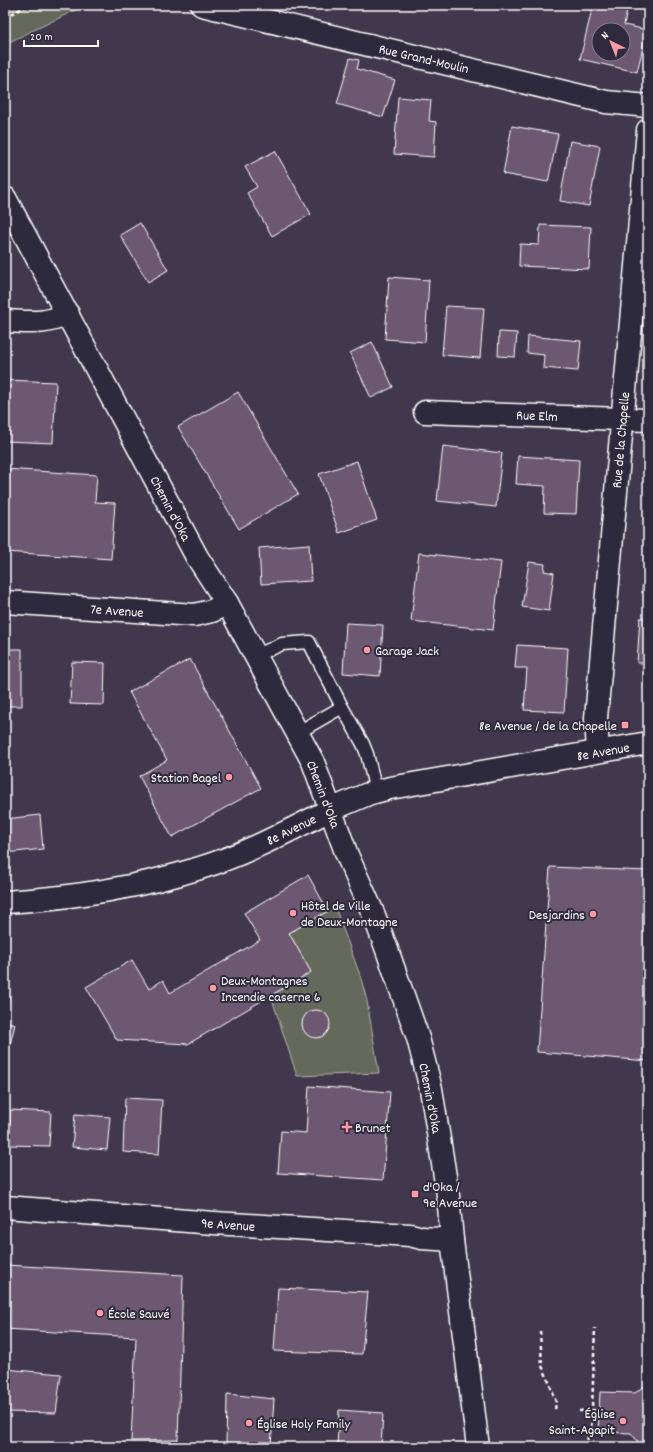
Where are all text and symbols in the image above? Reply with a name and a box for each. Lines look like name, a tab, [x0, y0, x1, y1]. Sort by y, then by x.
scale bar	[24, 22, 98, 48]
north arrow	[591, 22, 631, 62]
text: N	[598, 28, 613, 44]
text: 20 m	[30, 29, 53, 46]
street label: Rue Grand-Moulin	[377, 40, 470, 80]
street label: Rue de la Chapelle	[608, 391, 636, 489]
street label: Rue Elm	[516, 406, 558, 428]
street label: Chemin d'Oka	[144, 473, 195, 545]
street label: 7e Avenue	[90, 600, 144, 624]
place label: Garage Jack	[375, 642, 439, 662]
marker: Garage Jack	[362, 645, 372, 655]
place label: 8e Avenue / de la Chapelle	[479, 717, 617, 737]
marker: 8e Avenue / de la Chapelle	[620, 720, 630, 730]
street label: 8e Avenue	[575, 738, 631, 767]
street label: Chemin d'Oka	[300, 758, 344, 832]
place label: Station Bagel	[151, 769, 222, 789]
marker: Station Bagel	[224, 772, 234, 782]
street label: 8e Avenue	[264, 810, 320, 851]
place label: Hôtel de Ville de Deux-Montagne	[301, 897, 398, 933]
place label: Desjardins	[529, 906, 585, 926]
marker: Hôtel de Ville de Deux-Montagne	[288, 908, 298, 918]
marker: Desjardins	[588, 909, 598, 919]
place label: Deux-Montagnes Incendie caserne 6	[221, 972, 321, 1008]
marker: Deux-Montagnes Incendie caserne 6	[208, 983, 218, 993]
street label: Chemin d'Oka	[412, 1062, 446, 1136]
place label: Brunet	[355, 1119, 391, 1139]
marker: Brunet	[342, 1122, 352, 1132]
place label: d'Oka / 9e Avenue	[423, 1178, 477, 1214]
marker: d'Oka / 9e Avenue	[410, 1189, 420, 1199]
street label: 9e Avenue	[200, 1214, 256, 1238]
place label: École Sauvé	[108, 1305, 170, 1325]
marker: École Sauvé	[95, 1308, 105, 1318]
place label: Église Saint-Agapit	[549, 1405, 615, 1441]
place label: Église Holy Family	[257, 1415, 351, 1435]
marker: Église Saint-Agapit	[618, 1416, 628, 1426]
marker: Église Holy Family	[244, 1418, 254, 1428]

